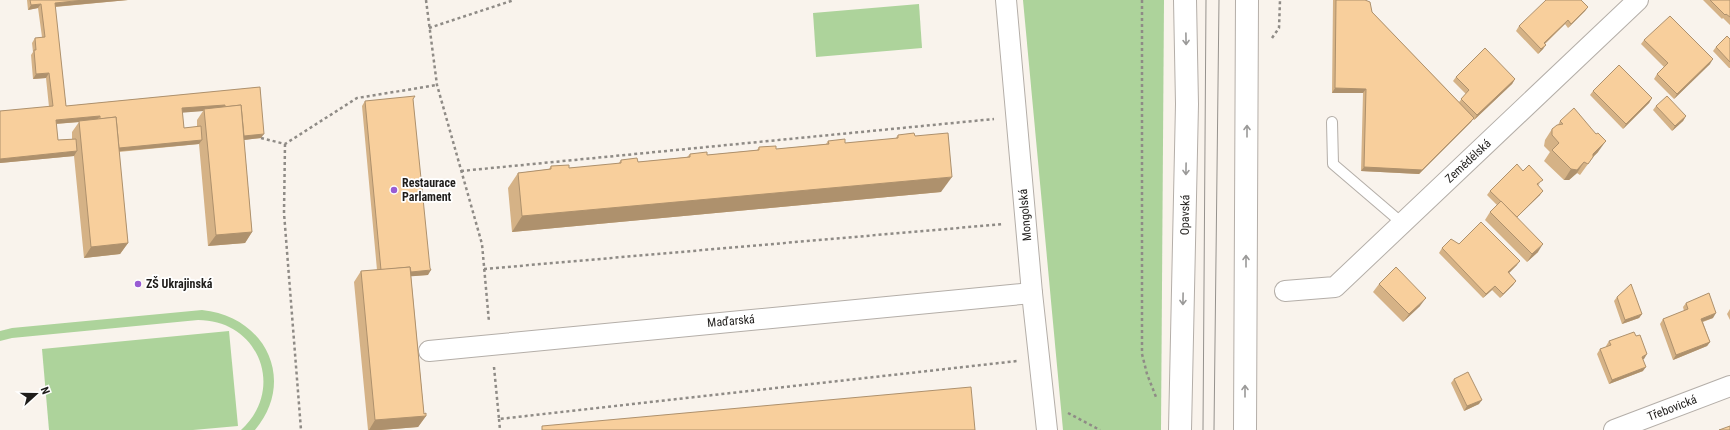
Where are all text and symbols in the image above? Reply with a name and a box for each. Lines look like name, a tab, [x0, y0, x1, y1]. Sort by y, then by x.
one-way arrow	[1182, 32, 1190, 45]
one-way arrow	[1243, 125, 1250, 138]
street label: Zemědělská	[1442, 136, 1494, 186]
one-way arrow	[1182, 162, 1189, 175]
place label: Restaurace Parlament	[402, 176, 456, 204]
marker: Restaurace Parlament	[389, 185, 399, 195]
street label: Mongolská	[1016, 188, 1034, 242]
street label: Opavská	[1178, 194, 1192, 235]
one-way arrow	[1242, 255, 1250, 268]
place label: ZŠ Ukrajinská	[146, 276, 213, 291]
marker: ZŠ Ukrajinská	[133, 279, 143, 289]
one-way arrow	[1179, 292, 1187, 305]
street label: Maďarská	[707, 312, 756, 330]
north arrow	[16, 374, 56, 414]
text: N	[38, 385, 52, 396]
one-way arrow	[1241, 385, 1249, 398]
street label: Třebovická	[1645, 392, 1699, 424]

